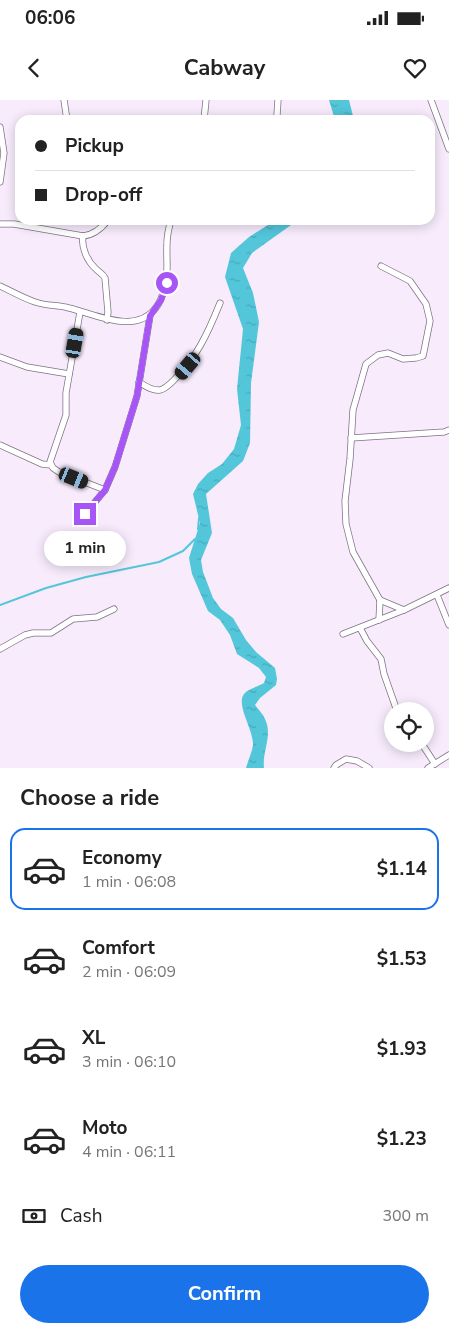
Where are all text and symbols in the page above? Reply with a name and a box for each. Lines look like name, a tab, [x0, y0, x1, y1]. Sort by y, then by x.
text: 06:06	[25, 5, 75, 31]
text: Cabway	[184, 53, 265, 83]
icon: back	[20, 54, 48, 82]
icon: heart	[401, 54, 429, 82]
text: Pickup	[65, 133, 124, 159]
text: Drop-off	[65, 182, 142, 208]
route start	[156, 272, 178, 294]
car	[65, 327, 84, 359]
car	[172, 350, 203, 382]
car	[57, 465, 90, 491]
route end	[74, 503, 96, 525]
callout: 1 min	[44, 532, 126, 566]
text: 1 min	[64, 537, 106, 559]
map controls	[384, 702, 434, 752]
button: locate	[384, 702, 434, 752]
text: Choose a ride	[20, 783, 159, 813]
text: Economy	[82, 845, 162, 871]
icon: car	[22, 847, 67, 892]
text: $1.14	[377, 856, 427, 882]
text: 1 min · 06:08	[82, 871, 176, 893]
text: Comfort	[82, 935, 155, 961]
icon: car	[22, 937, 67, 982]
text: $1.53	[377, 946, 427, 972]
text: 2 min · 06:09	[82, 961, 176, 983]
text: XL	[82, 1025, 105, 1051]
icon: car	[22, 1027, 67, 1072]
text: $1.93	[377, 1036, 427, 1062]
text: 3 min · 06:10	[82, 1051, 176, 1073]
text: Moto	[82, 1115, 128, 1141]
icon: car	[22, 1117, 67, 1162]
text: $1.23	[377, 1126, 427, 1152]
text: 4 min · 06:11	[82, 1141, 176, 1163]
icon: cash	[20, 1202, 48, 1230]
text: Cash	[60, 1203, 102, 1229]
text: 300 m	[382, 1205, 429, 1227]
button: Confirm	[20, 1265, 429, 1323]

